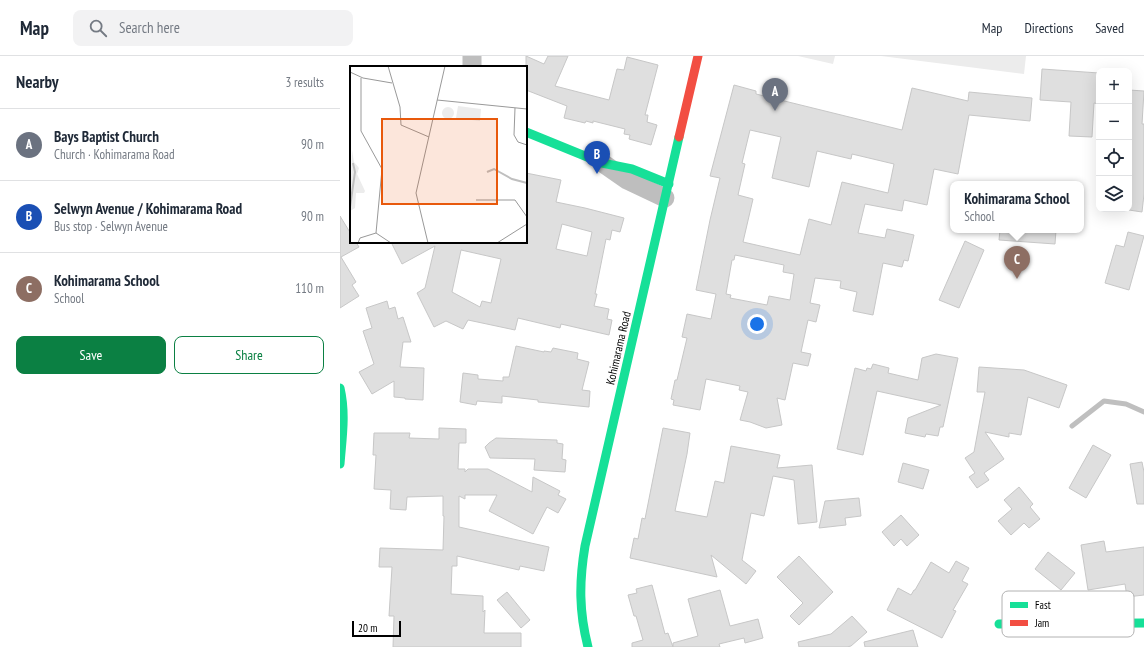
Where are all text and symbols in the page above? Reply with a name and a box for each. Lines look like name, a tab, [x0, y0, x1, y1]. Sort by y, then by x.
search box	[73, 10, 353, 46]
text: Map	[20, 16, 49, 40]
icon: search	[87, 17, 109, 39]
text: Search here	[119, 18, 180, 37]
text: Map	[982, 19, 1002, 37]
text: Directions	[1024, 19, 1073, 37]
text: Saved	[1095, 19, 1124, 37]
inset map	[350, 66, 527, 243]
map controls	[1096, 68, 1132, 212]
button: +	[1096, 68, 1132, 104]
text: Nearby	[16, 71, 59, 93]
text: 3 results	[285, 74, 324, 91]
pin: A	[762, 78, 788, 111]
button: −	[1096, 104, 1132, 140]
text: Bays Baptist Church	[54, 127, 159, 146]
text: A	[26, 136, 32, 153]
text: 90 m	[301, 136, 324, 153]
button: locate	[1096, 140, 1132, 176]
pin: B	[584, 141, 610, 174]
text: Church · Kohimarama Road	[54, 146, 175, 163]
button: layers	[1096, 176, 1132, 212]
popup	[950, 181, 1084, 233]
text: Kohimarama School	[964, 189, 1070, 208]
text: Selwyn Avenue / Kohimarama Road	[54, 199, 242, 218]
text: B	[26, 208, 32, 225]
text: 90 m	[301, 208, 324, 225]
text: School	[964, 208, 994, 225]
text: Bus stop · Selwyn Avenue	[54, 218, 168, 235]
pin: C	[1004, 246, 1030, 279]
text: Kohimarama School	[54, 271, 159, 290]
text: C	[26, 280, 32, 297]
text: 110 m	[295, 280, 324, 297]
text: School	[54, 290, 84, 307]
street label: Kohimarama Road	[602, 310, 634, 386]
your location	[747, 314, 767, 334]
button: Save	[16, 336, 166, 374]
button: Share	[174, 336, 324, 374]
legend	[1002, 591, 1134, 637]
text: Fast	[1035, 598, 1051, 612]
text: Jam	[1034, 616, 1049, 630]
scale bar	[352, 619, 401, 638]
text: 20 m	[358, 621, 377, 635]

